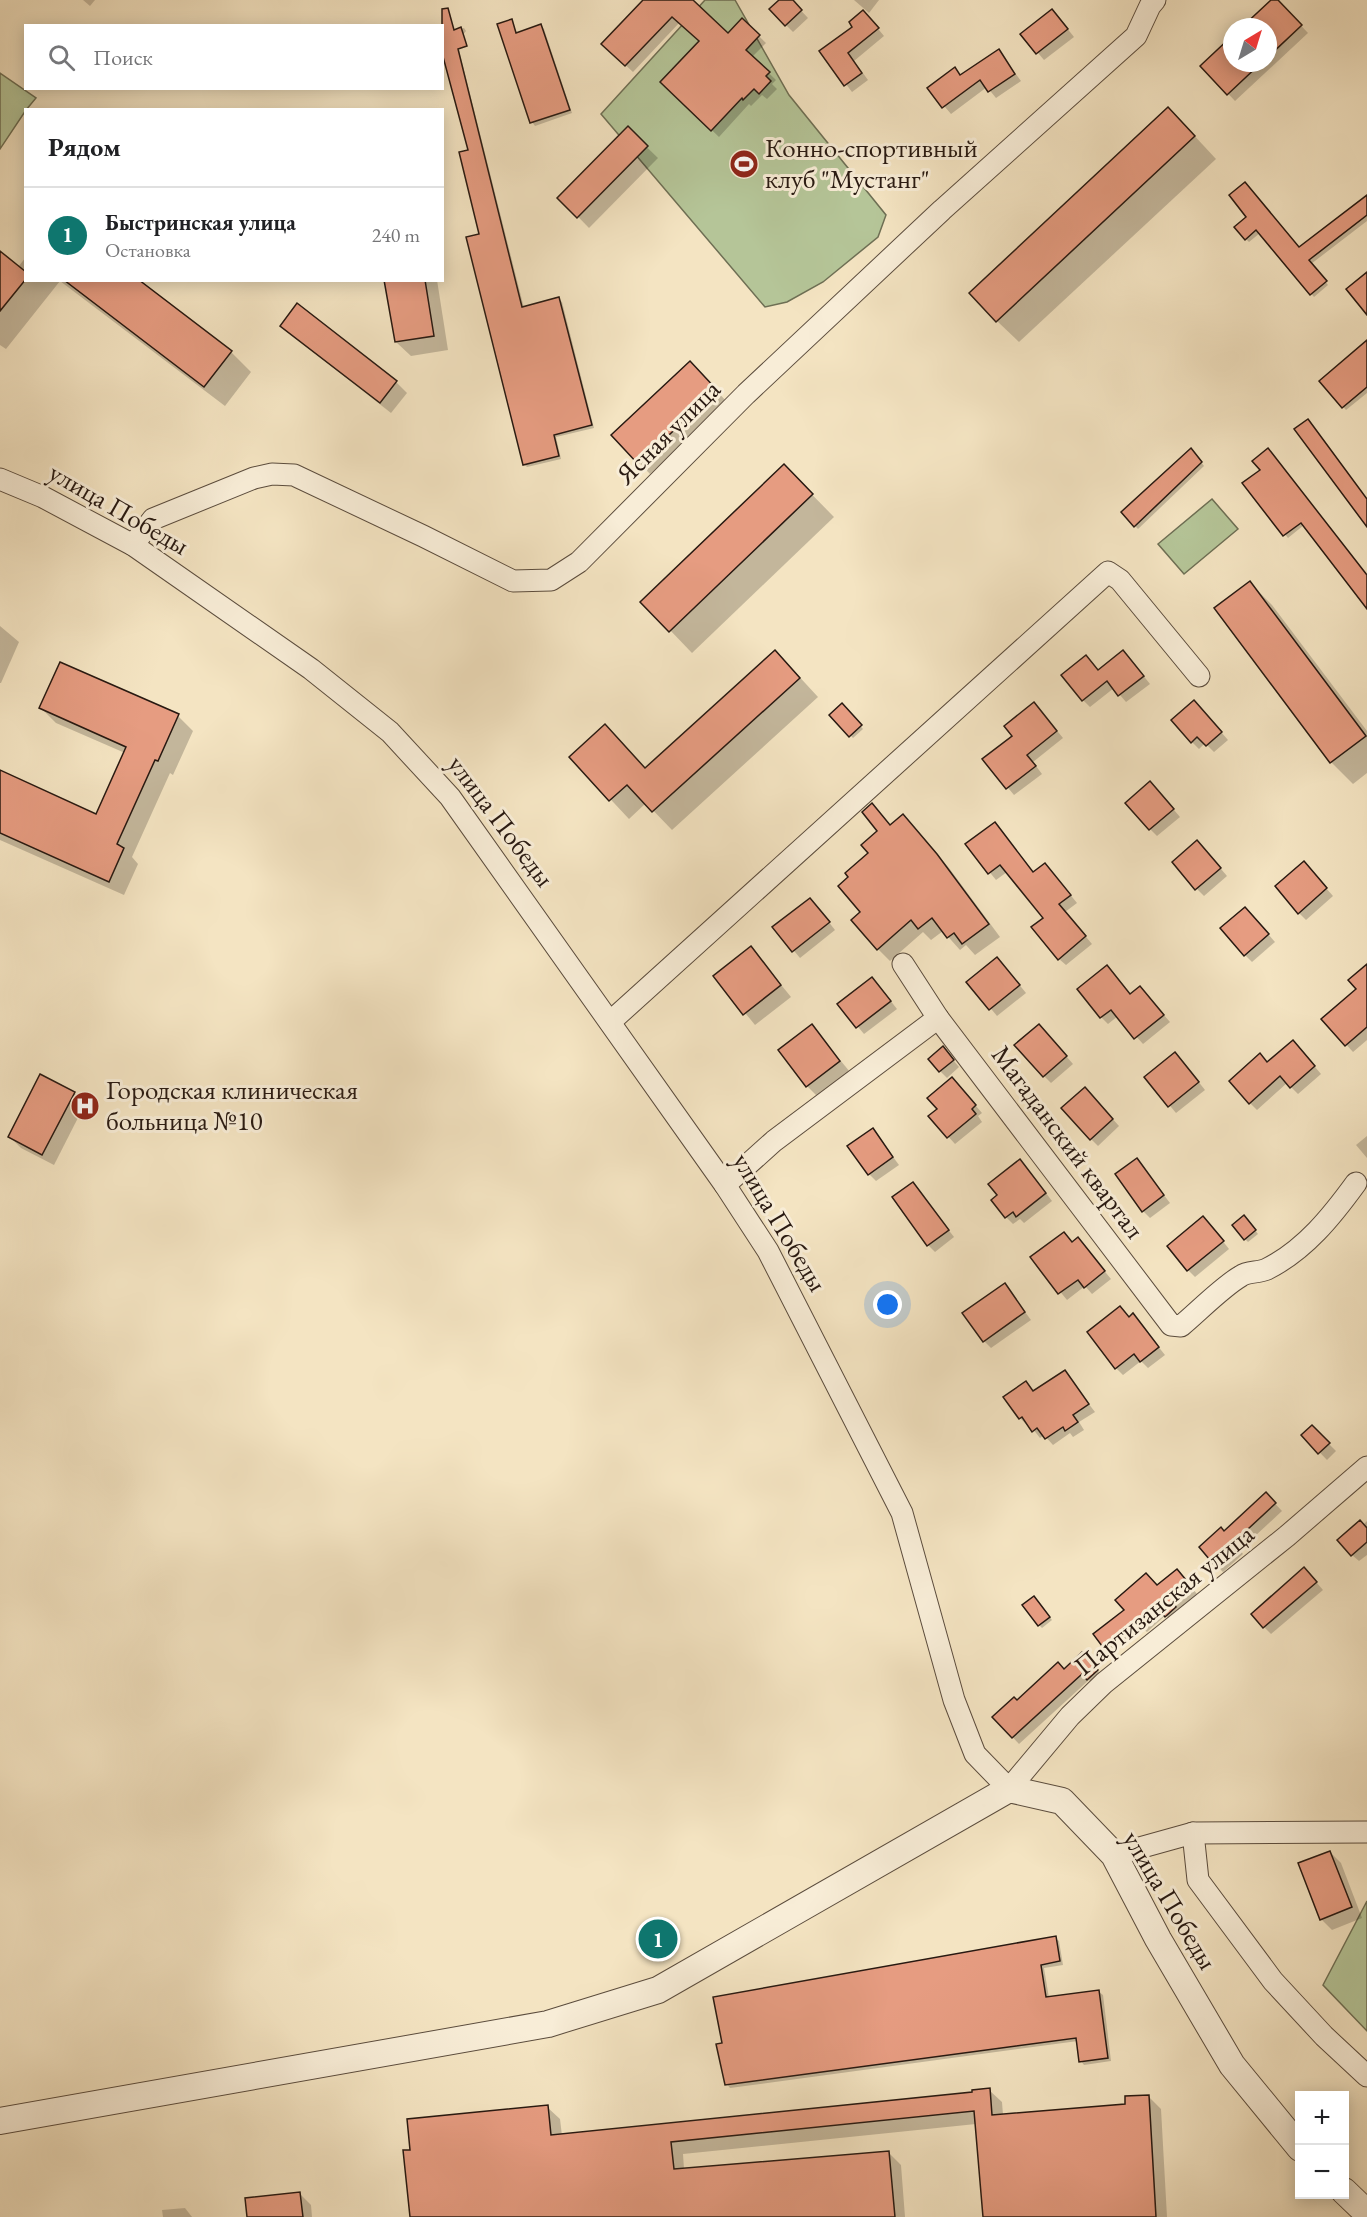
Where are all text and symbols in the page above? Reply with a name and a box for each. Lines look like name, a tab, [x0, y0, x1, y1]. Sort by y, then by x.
north arrow	[1223, 18, 1277, 72]
search box	[24, 24, 444, 90]
icon: search	[45, 41, 78, 74]
text: Поиск	[93, 43, 153, 72]
text: Рядом	[48, 130, 121, 164]
place label: Конно-спортивный клуб "Мустанг"	[765, 130, 978, 196]
sports icon: Конно-спортивный клуб "Мустанг"	[728, 148, 760, 180]
text: Быстринская улица	[105, 208, 296, 237]
text: 1	[62, 222, 73, 248]
text: 240 m	[372, 222, 420, 248]
text: Остановка	[105, 237, 191, 263]
street label: Ясная улица	[607, 372, 728, 492]
street label: улица Победы	[43, 454, 196, 563]
street label: улица Победы	[440, 748, 562, 894]
street label: Магаданский квартал	[984, 1038, 1153, 1245]
place label: Городская клиническая больница №10	[106, 1072, 358, 1138]
hospital icon: Городская клиническая больница №10	[69, 1090, 101, 1122]
street label: улица Победы	[725, 1146, 836, 1298]
your location	[873, 1290, 902, 1319]
street label: Партизанская улица	[1066, 1516, 1261, 1683]
street label: улица Победы	[1115, 1824, 1226, 1976]
pin: 1	[638, 1916, 678, 1962]
map controls	[1295, 2091, 1349, 2199]
button: +	[1295, 2091, 1349, 2145]
button: −	[1295, 2145, 1349, 2199]

